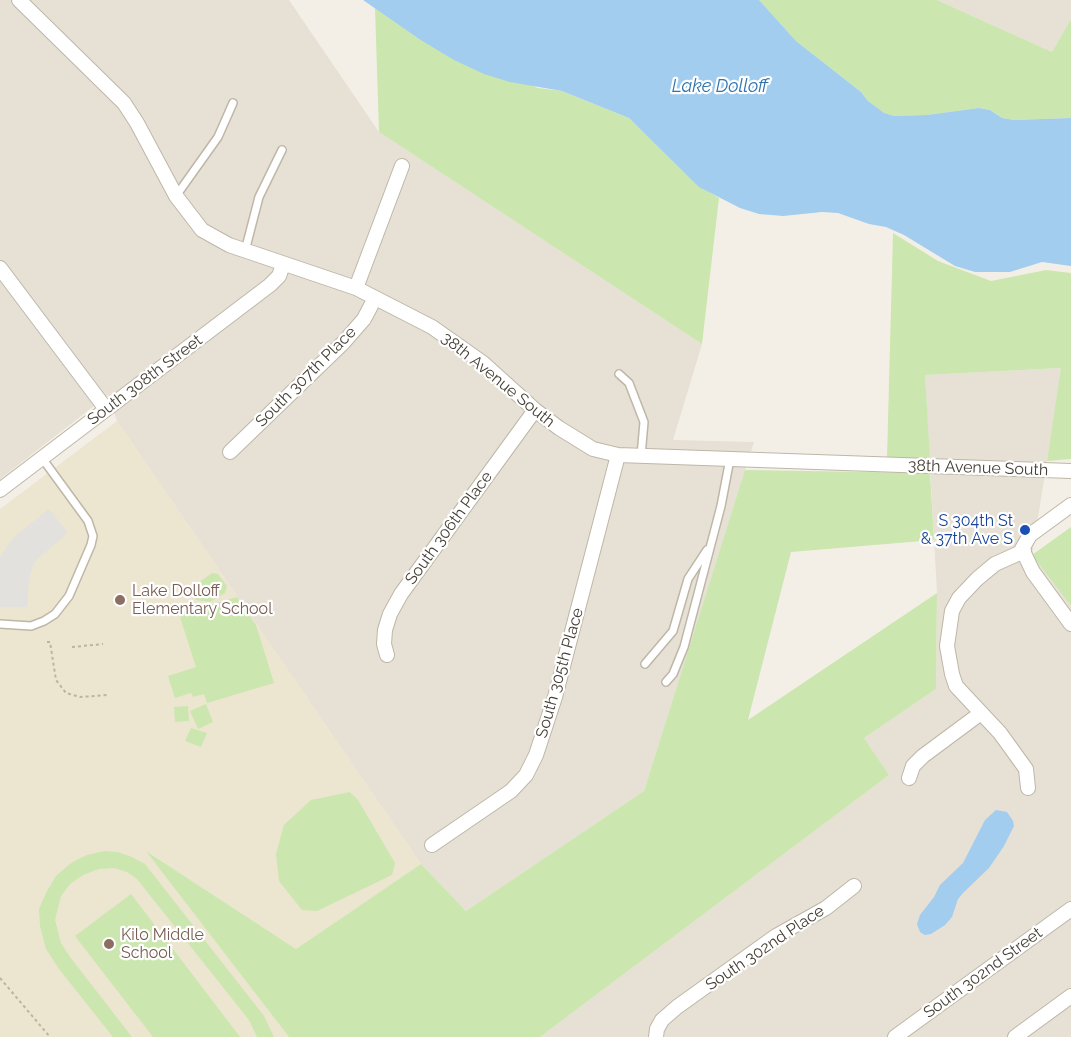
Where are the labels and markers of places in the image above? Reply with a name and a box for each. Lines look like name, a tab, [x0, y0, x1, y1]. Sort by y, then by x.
place label: S 304th St & 37th Ave S	[921, 511, 1013, 549]
marker: S 304th St & 37th Ave S	[1018, 523, 1032, 537]
place label: Lake Dolloff Elementary School	[132, 581, 272, 619]
marker: Lake Dolloff Elementary School	[113, 593, 127, 607]
place label: Kilo Middle School	[121, 925, 204, 963]
marker: Kilo Middle School	[102, 937, 116, 951]

